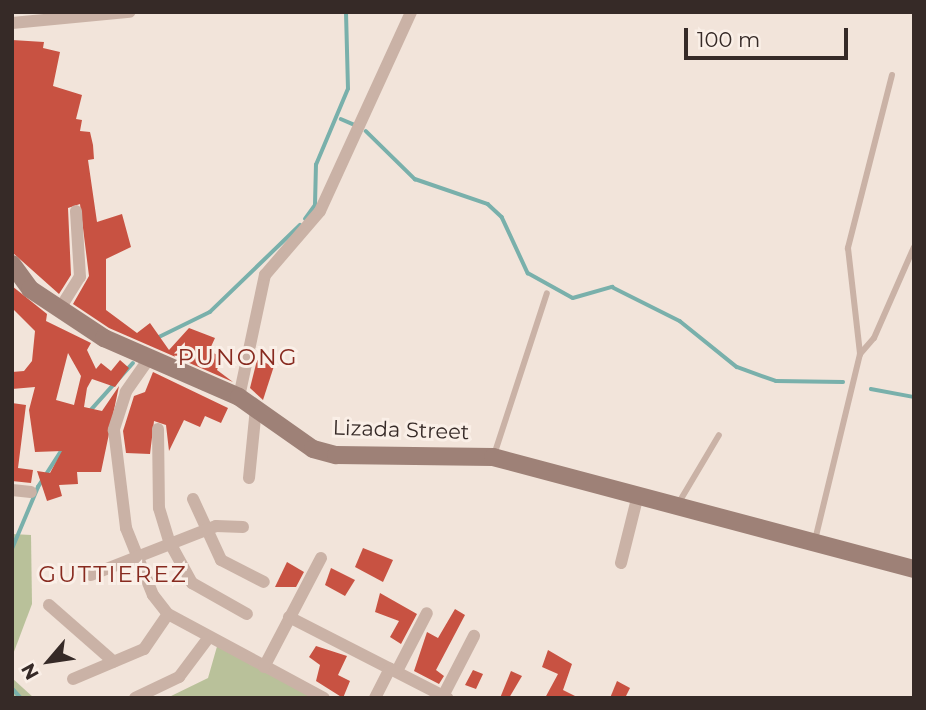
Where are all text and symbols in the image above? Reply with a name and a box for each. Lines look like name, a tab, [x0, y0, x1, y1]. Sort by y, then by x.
scale bar	[688, 14, 852, 58]
text: 100 m	[697, 27, 760, 52]
district label: PUNONG	[178, 343, 298, 371]
street label: Lizada Street	[332, 415, 470, 445]
district label: GUTTIEREZ	[39, 560, 187, 588]
north arrow	[14, 626, 84, 696]
text: N	[16, 659, 44, 684]

